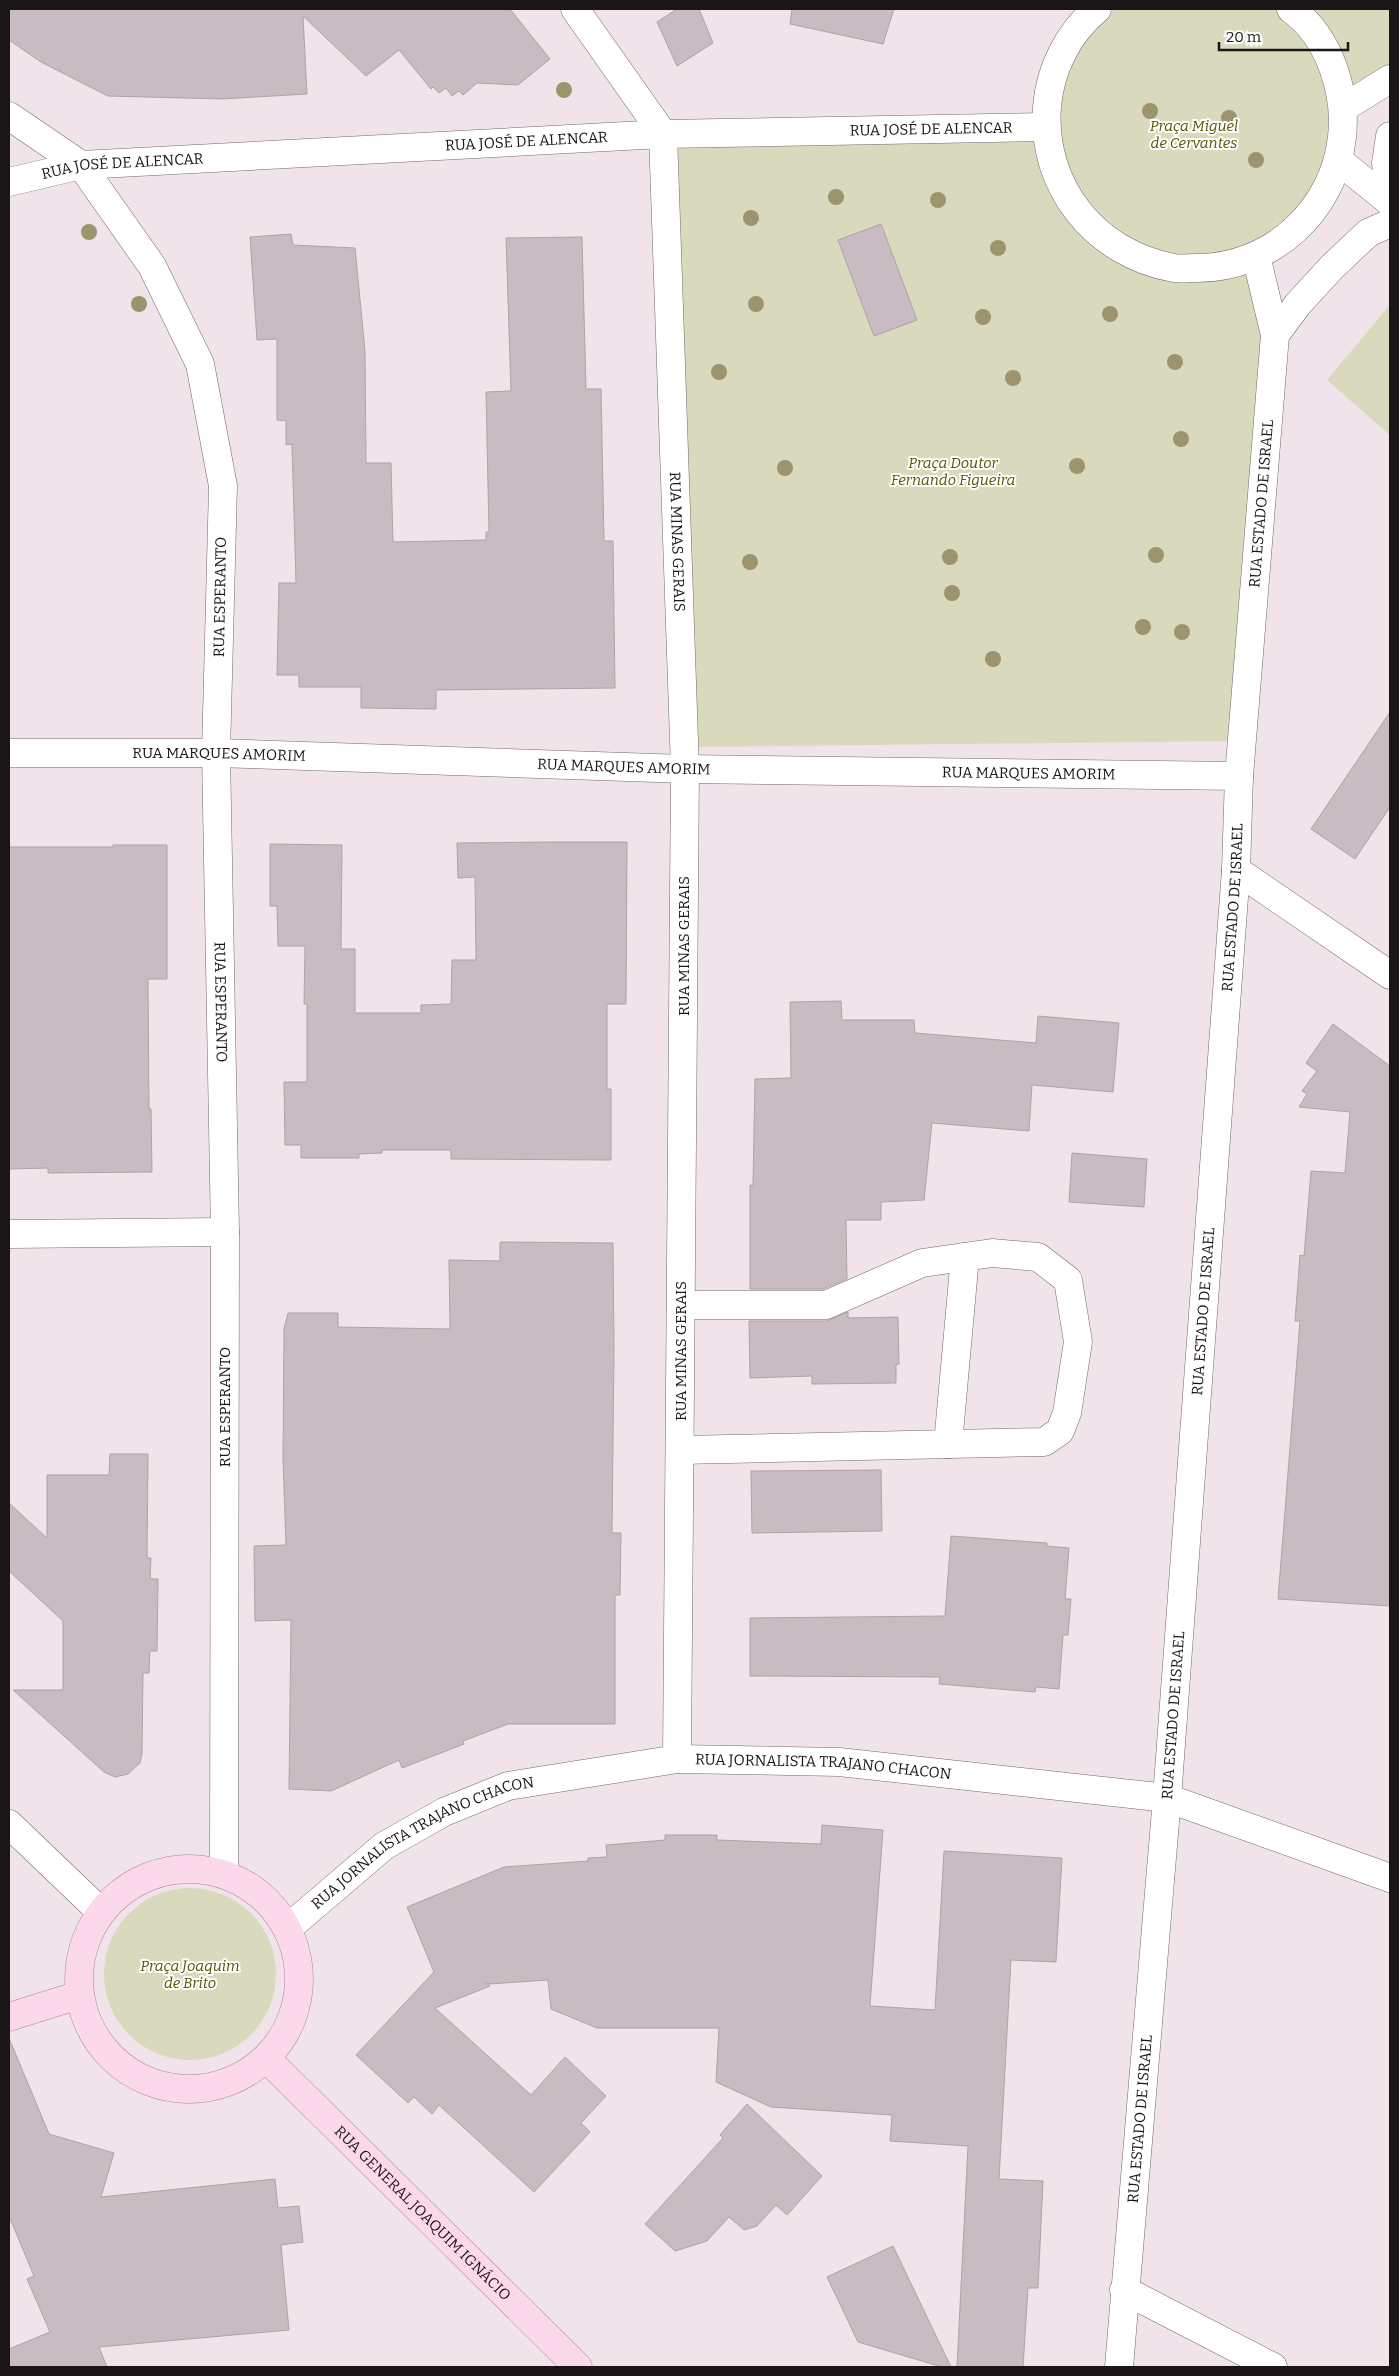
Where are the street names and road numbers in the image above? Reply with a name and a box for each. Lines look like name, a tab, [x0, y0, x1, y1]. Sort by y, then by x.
street label: RUA JOSÉ DE ALENCAR	[850, 119, 1013, 140]
street label: RUA JOSÉ DE ALENCAR	[445, 128, 608, 155]
street label: RUA JOSÉ DE ALENCAR	[40, 149, 204, 183]
street label: RUA ESTADO DE ISRAEL	[1245, 419, 1277, 588]
street label: RUA MINAS GERAIS	[666, 471, 689, 612]
street label: RUA ESPERANTO	[210, 537, 230, 657]
street label: RUA MARQUES AMORIM	[132, 744, 306, 765]
street label: RUA MARQUES AMORIM	[537, 755, 711, 778]
street label: RUA MARQUES AMORIM	[942, 763, 1116, 783]
street label: RUA ESTADO DE ISRAEL	[1218, 823, 1246, 992]
street label: RUA MINAS GERAIS	[675, 876, 693, 1016]
street label: RUA ESPERANTO	[211, 942, 231, 1063]
street label: RUA ESTADO DE ISRAEL	[1188, 1227, 1218, 1396]
street label: RUA MINAS GERAIS	[672, 1281, 690, 1421]
street label: RUA ESPERANTO	[216, 1347, 234, 1467]
street label: RUA ESTADO DE ISRAEL	[1158, 1630, 1188, 1800]
street label: RUA JORNALISTA TRAJANO CHACON	[695, 1750, 953, 1783]
street label: RUA JORNALISTA TRAJANO CHACON	[308, 1773, 535, 1913]
street label: RUA ESTADO DE ISRAEL	[1124, 2034, 1156, 2204]
street label: RUA GENERAL JOAQUIM IGNÁCIO	[331, 2122, 514, 2304]

